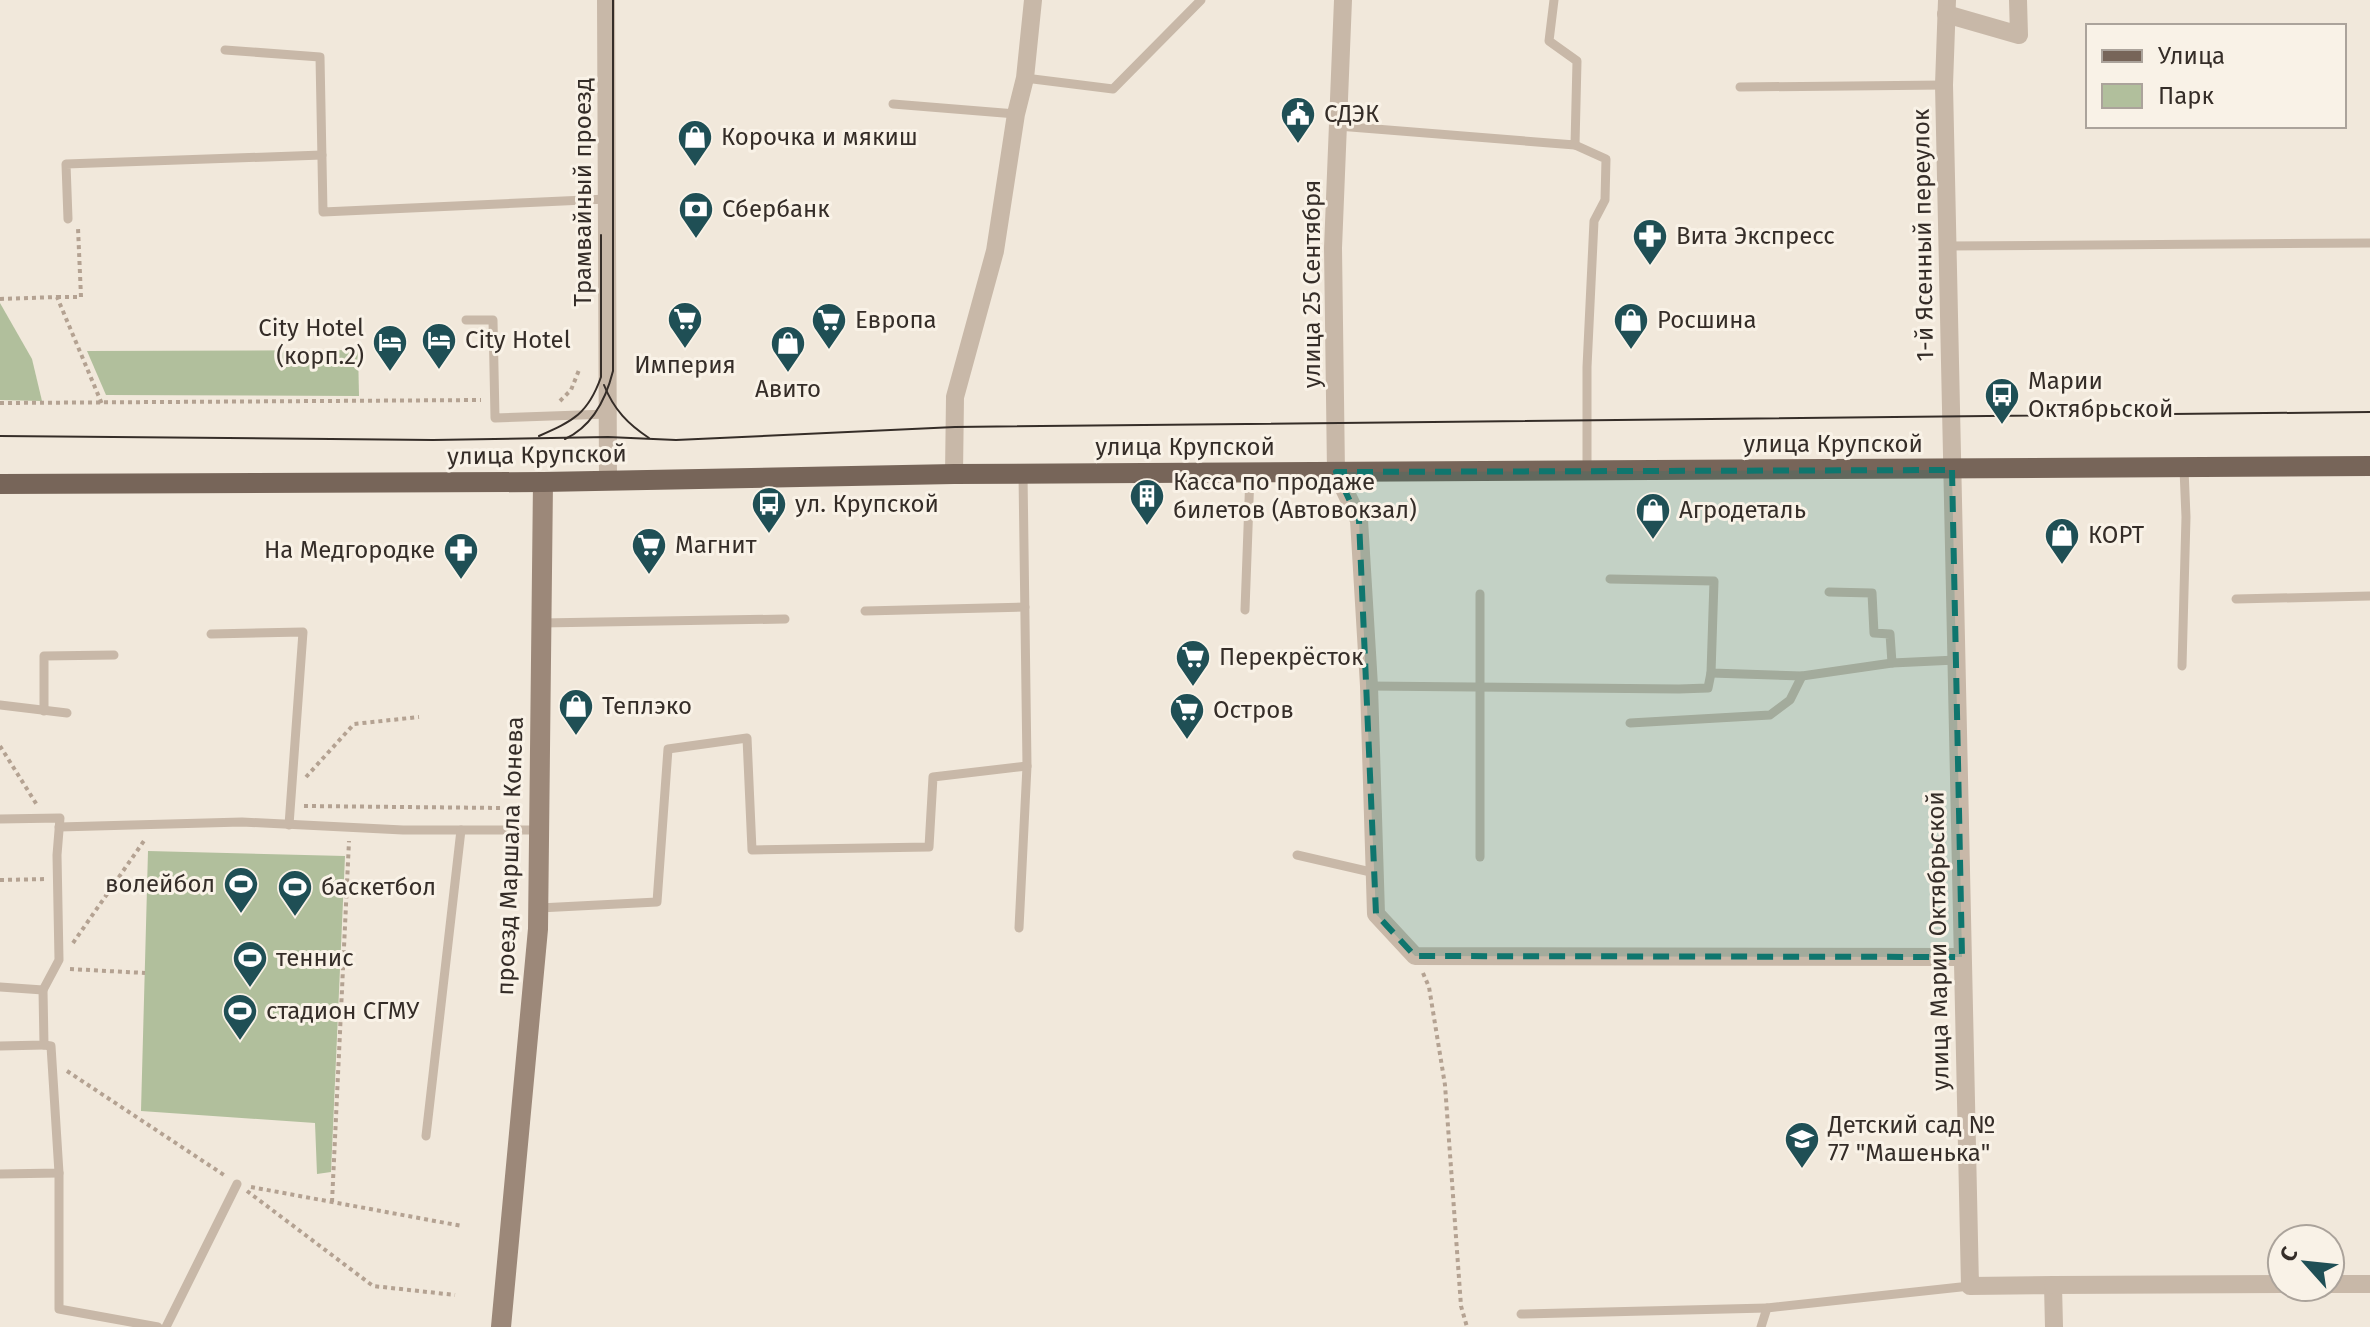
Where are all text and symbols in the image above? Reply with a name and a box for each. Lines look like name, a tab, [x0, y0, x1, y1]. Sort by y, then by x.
legend	[2086, 24, 2346, 128]
text: Улица	[2158, 42, 2225, 70]
street label: Трамвайный проезд	[569, 77, 597, 307]
text: Парк	[2158, 82, 2215, 110]
public building icon: СДЭК	[1279, 95, 1317, 145]
place label: СДЭК	[1324, 100, 1379, 128]
street label: 1-й Ясенный переулок	[1907, 108, 1939, 362]
shop icon: Корочка и мякиш	[676, 118, 714, 168]
place label: Корочка и мякиш	[721, 123, 918, 151]
street label: улица 25 Сентября	[1298, 180, 1326, 388]
bank icon: Сбербанк	[677, 190, 715, 240]
place label: Сбербанк	[722, 195, 830, 223]
pharmacy icon: Вита Экспресс	[1631, 217, 1669, 267]
place label: Вита Экспресс	[1676, 222, 1835, 250]
supermarket icon: Империя	[666, 300, 704, 350]
supermarket icon: Европа	[810, 301, 848, 351]
shop icon: Росшина	[1612, 301, 1650, 351]
place label: Европа	[855, 306, 937, 334]
place label: Росшина	[1657, 306, 1757, 334]
place label: City Hotel (корп.2)	[258, 314, 364, 370]
hotel icon: City Hotel	[420, 321, 458, 371]
hotel icon: City Hotel (корп.2)	[371, 323, 409, 373]
shop icon: Авито	[769, 324, 807, 374]
place label: City Hotel	[465, 326, 571, 354]
place label: Империя	[634, 351, 736, 379]
place label: Марии Октябрьской	[2028, 367, 2173, 423]
place label: Авито	[755, 375, 821, 403]
bus stop icon: Марии Октябрьской	[1983, 376, 2021, 426]
street label: улица Крупской	[1743, 430, 1923, 458]
street label: улица Крупской	[1095, 433, 1275, 461]
street label: улица Крупской	[447, 439, 627, 471]
place label: Касса по продаже билетов (Автовокзал)	[1173, 468, 1417, 524]
building icon: Касса по продаже билетов (Автовокзал)	[1128, 477, 1166, 527]
bus stop icon: ул. Крупской	[750, 485, 788, 535]
place label: ул. Крупской	[795, 490, 939, 518]
shop icon: Агродеталь	[1634, 491, 1672, 541]
place label: Агродеталь	[1679, 496, 1806, 524]
shop icon: КОРТ	[2043, 516, 2081, 566]
place label: КОРТ	[2088, 521, 2145, 549]
supermarket icon: Магнит	[630, 526, 668, 576]
pharmacy icon: На Медгородке	[442, 531, 480, 581]
place label: Магнит	[675, 531, 757, 559]
place label: На Медгородке	[264, 536, 435, 564]
supermarket icon: Перекрёсток	[1174, 638, 1212, 688]
place label: Перекрёсток	[1219, 643, 1364, 671]
shop icon: Теплэко	[557, 687, 595, 737]
supermarket icon: Остров	[1168, 691, 1206, 741]
place label: Теплэко	[602, 692, 692, 720]
place label: Остров	[1213, 696, 1294, 724]
street label: проезд Маршала Конева	[491, 716, 529, 996]
street label: улица Марии Октябрьской	[1921, 791, 1955, 1091]
sports icon: волейбол	[222, 865, 260, 915]
sports icon: баскетбол	[276, 868, 314, 918]
place label: волейбол	[105, 870, 215, 898]
place label: баскетбол	[321, 873, 436, 901]
sports icon: теннис	[231, 939, 269, 989]
place label: теннис	[276, 944, 354, 972]
sports icon: стадион СГМУ	[221, 992, 259, 1042]
place label: стадион СГМУ	[266, 997, 420, 1025]
place label: Детский сад № 77 "Машенька"	[1827, 1111, 1995, 1167]
school or university icon: Детский сад № 77 "Машенька"	[1783, 1120, 1821, 1170]
north arrow	[2266, 1223, 2346, 1303]
text: С	[2274, 1242, 2304, 1266]

